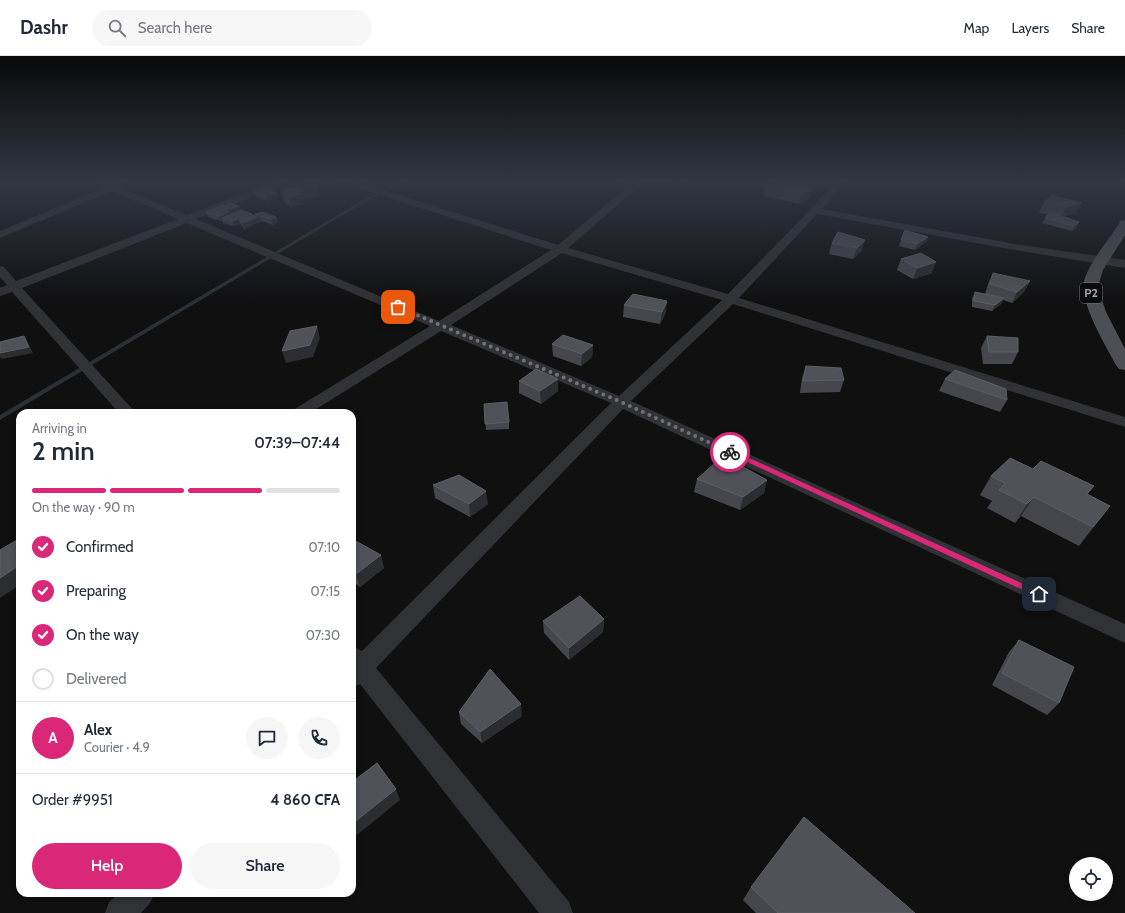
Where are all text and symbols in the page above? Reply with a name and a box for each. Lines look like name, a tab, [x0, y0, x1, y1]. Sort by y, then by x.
search box	[92, 10, 372, 46]
text: Dashr	[20, 16, 68, 39]
icon: search	[106, 17, 128, 39]
text: Search here	[138, 19, 212, 37]
text: Map	[964, 19, 989, 37]
text: Layers	[1011, 19, 1049, 37]
text: Share	[1071, 19, 1105, 37]
road number: P2	[1080, 283, 1102, 303]
pin	[381, 290, 415, 324]
icon: bag	[387, 296, 409, 318]
text: Arriving in	[32, 420, 87, 436]
courier	[710, 432, 750, 472]
text: 07:39–07:44	[254, 434, 340, 452]
text: 2 min	[32, 435, 95, 467]
icon: bike	[719, 441, 741, 463]
text: On the way · 90 m	[32, 499, 135, 515]
icon: check	[32, 536, 54, 558]
text: Confirmed	[66, 538, 134, 556]
text: 07:10	[309, 539, 340, 555]
pin	[1022, 577, 1056, 611]
icon: check	[32, 580, 54, 602]
text: Preparing	[66, 582, 126, 600]
text: 07:15	[311, 583, 340, 599]
icon: home	[1028, 583, 1050, 605]
icon: check	[32, 624, 54, 646]
text: On the way	[66, 626, 139, 644]
text: 07:30	[306, 627, 340, 643]
text: Delivered	[66, 670, 127, 688]
button: chat	[246, 717, 288, 759]
button: phone	[298, 717, 340, 759]
text: Alex	[84, 721, 112, 739]
text: A	[48, 729, 58, 747]
text: Courier · 4.9	[84, 739, 150, 755]
text: Order #9951	[32, 791, 113, 809]
text: 4 860 CFA	[270, 791, 340, 809]
button: Help	[32, 843, 182, 889]
button: Share	[190, 843, 340, 889]
map controls	[1069, 857, 1113, 901]
button: locate	[1069, 857, 1113, 901]

